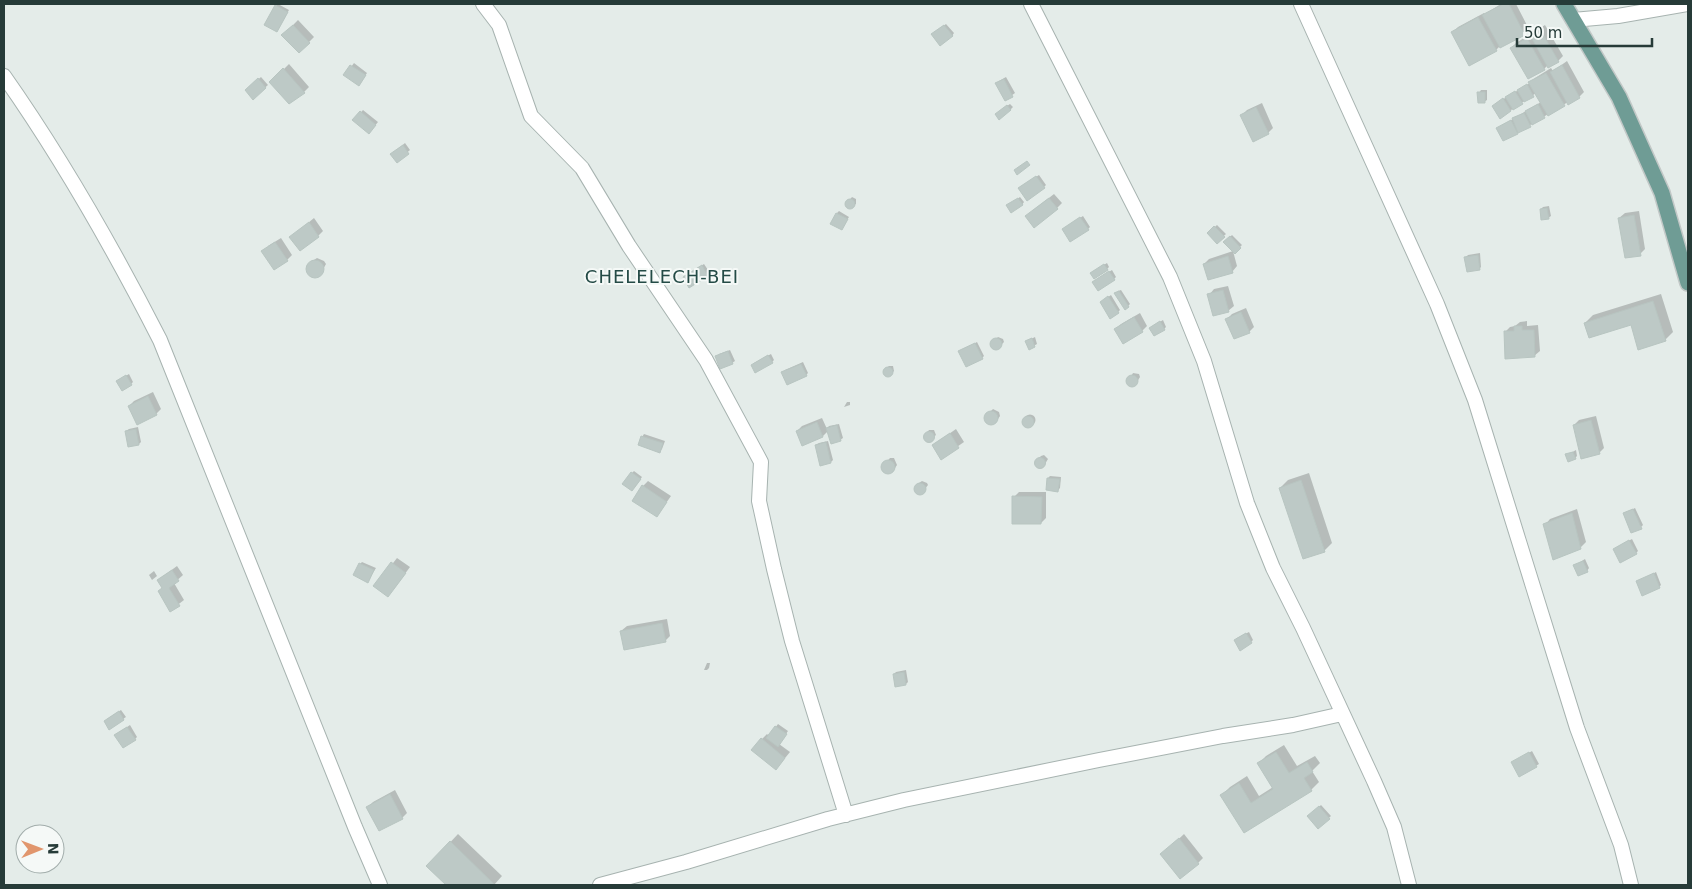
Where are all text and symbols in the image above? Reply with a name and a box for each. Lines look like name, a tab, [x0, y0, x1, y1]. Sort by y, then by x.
scale bar	[1517, 15, 1652, 47]
text: 50 m	[1524, 24, 1562, 42]
district label: CHELELECH-BEI	[585, 266, 739, 287]
north arrow	[15, 824, 65, 874]
text: N	[45, 843, 61, 855]

